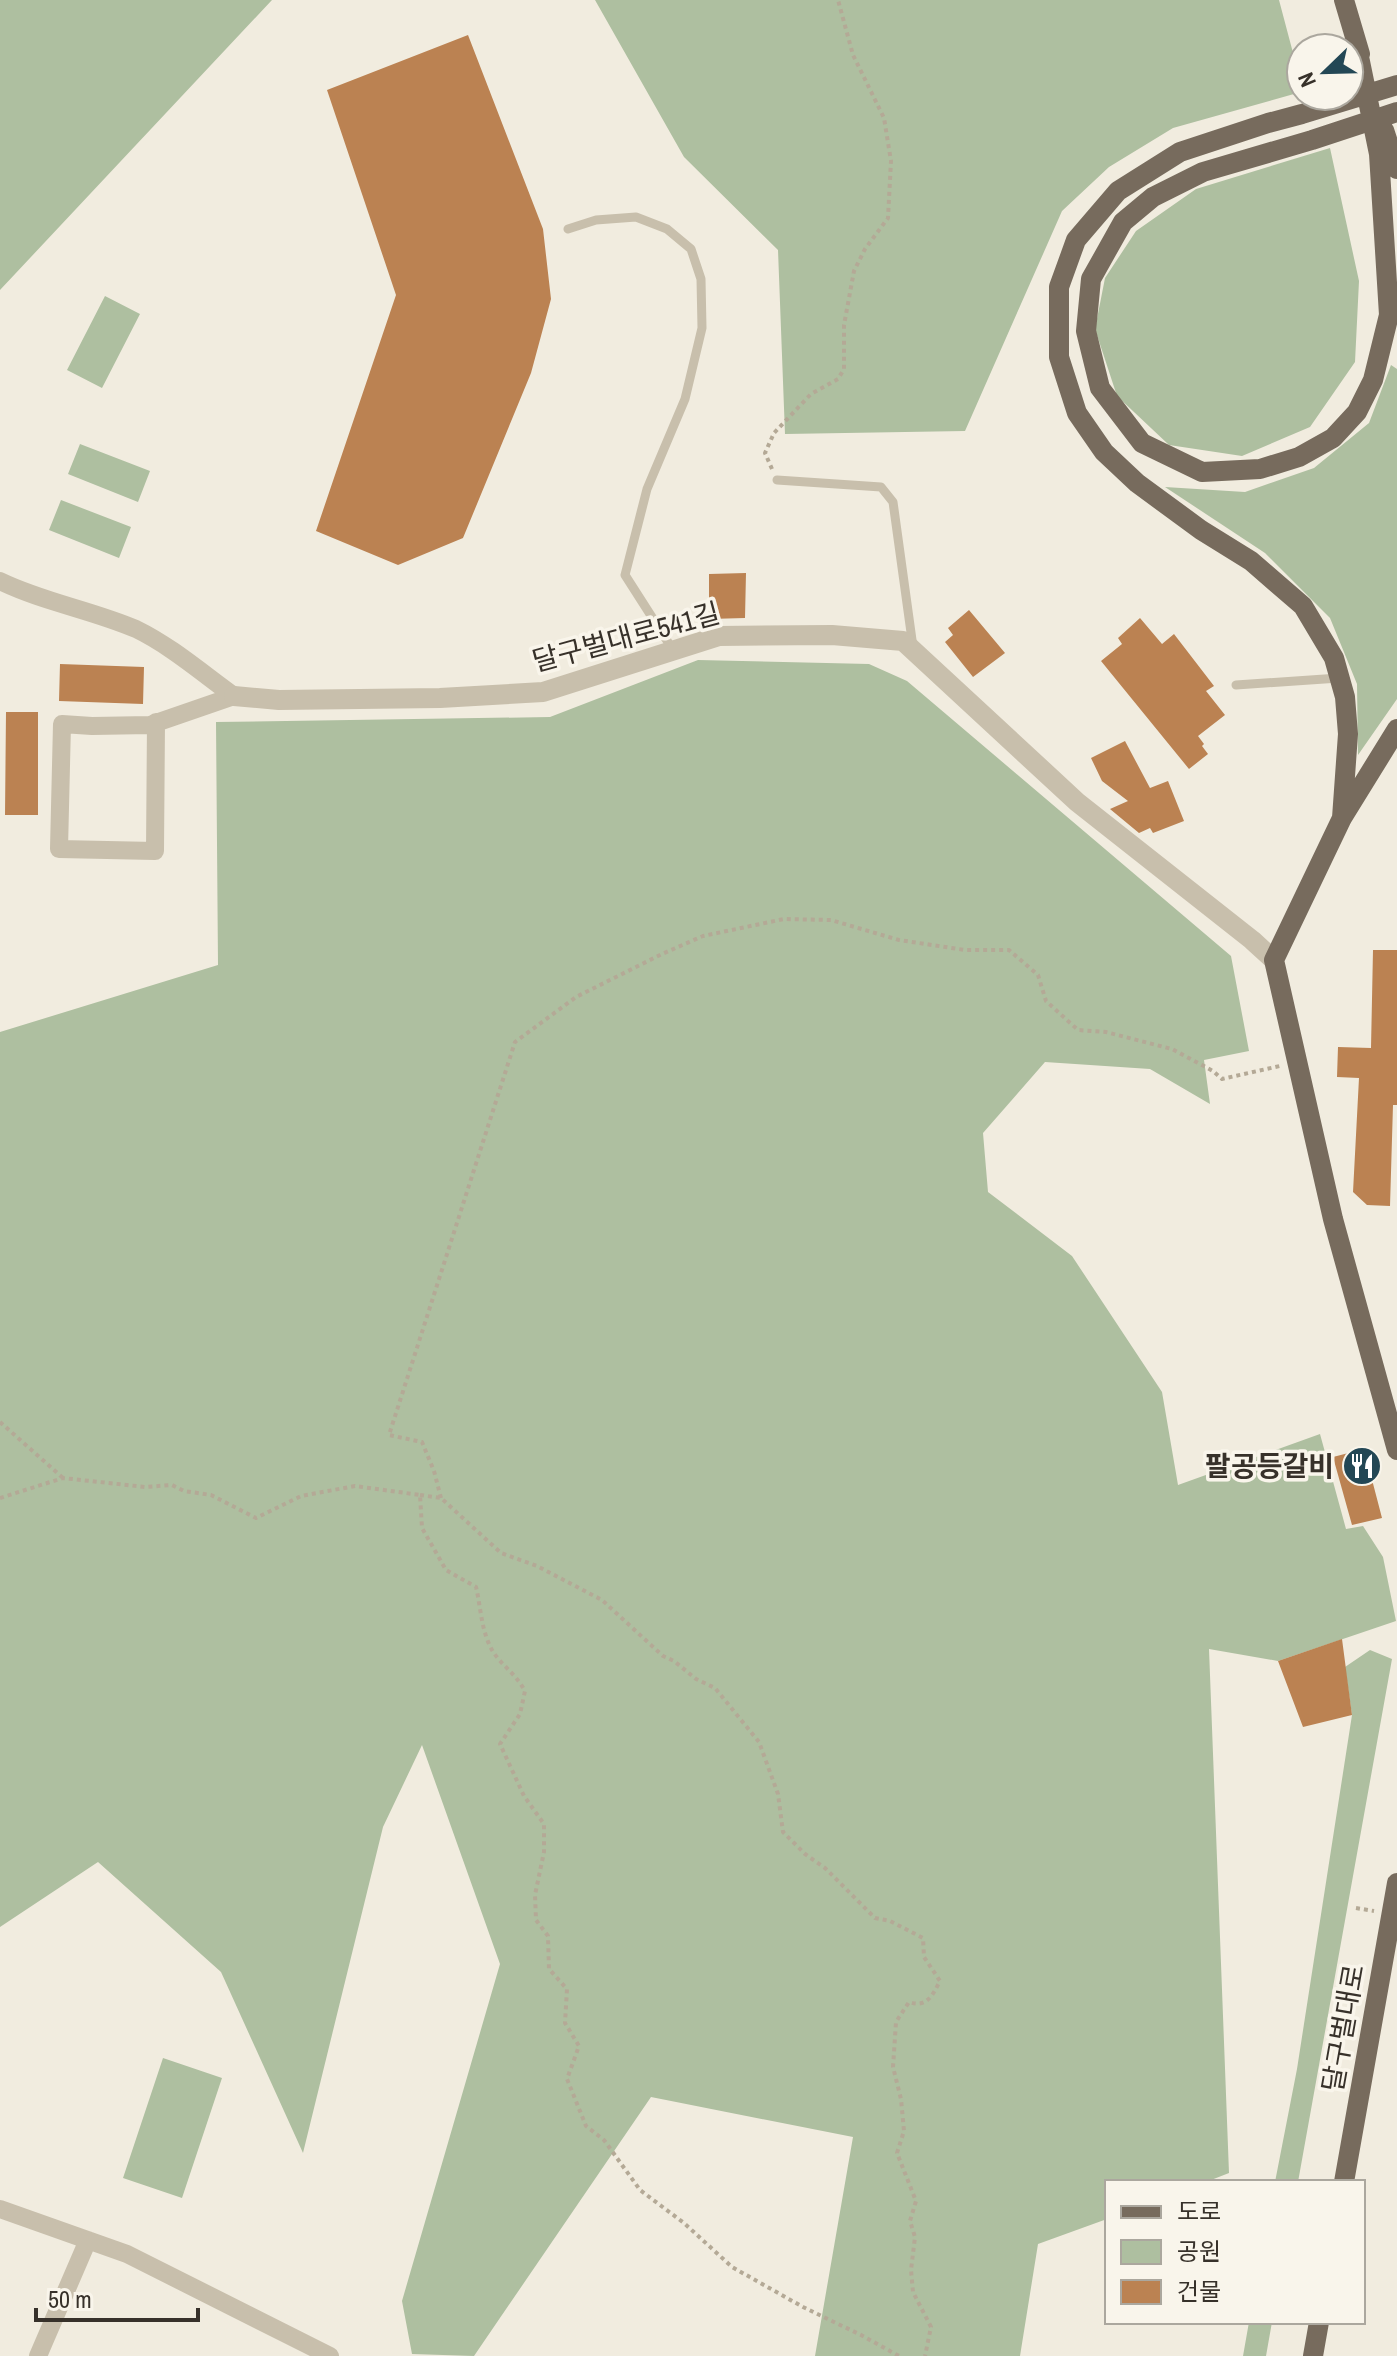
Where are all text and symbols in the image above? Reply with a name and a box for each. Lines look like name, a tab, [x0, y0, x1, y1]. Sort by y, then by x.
north arrow	[1285, 32, 1365, 112]
text: N	[1290, 68, 1323, 92]
street label: 달구벌대로541길	[528, 594, 724, 680]
restaurant icon: 팔공등갈비	[1341, 1445, 1383, 1487]
place label: 팔공등갈비	[1205, 1447, 1334, 1485]
street label: 달구벌대로	[1313, 1961, 1373, 2095]
legend	[1105, 2180, 1365, 2324]
text: 도로	[1177, 2195, 1221, 2227]
text: 공원	[1177, 2235, 1221, 2267]
scale bar	[36, 2272, 198, 2322]
text: 건물	[1177, 2275, 1221, 2307]
text: 50 m	[48, 2283, 92, 2315]

